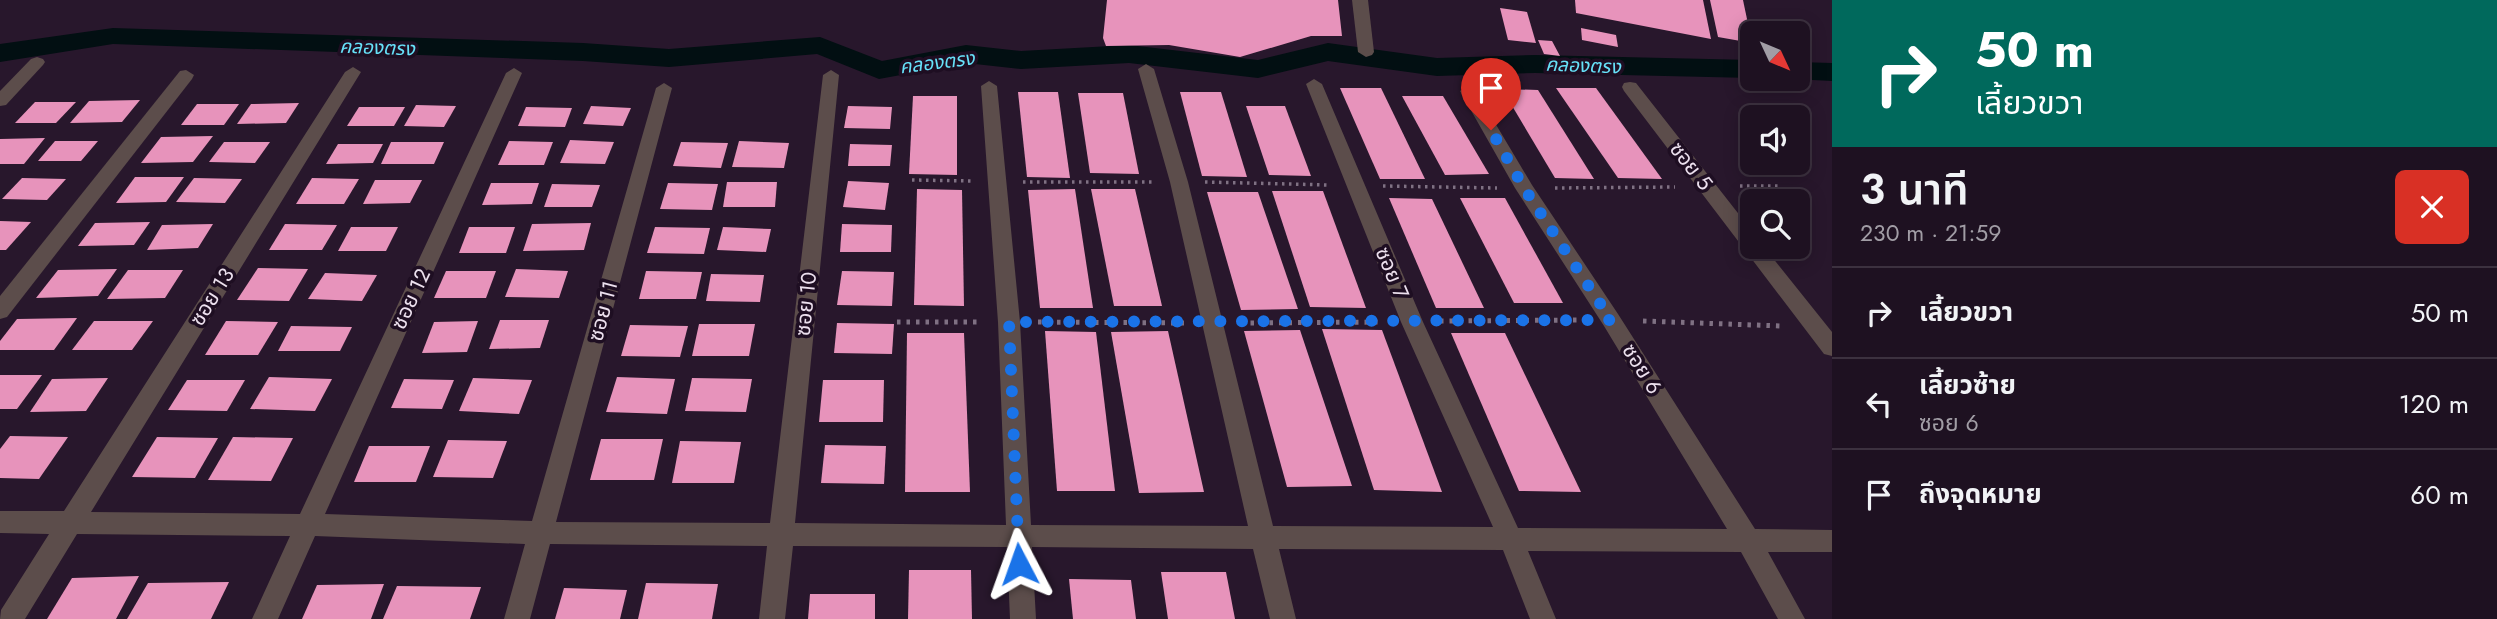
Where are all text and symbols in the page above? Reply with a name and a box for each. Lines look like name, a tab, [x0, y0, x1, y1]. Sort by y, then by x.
text: 50 m	[1975, 15, 2094, 85]
north arrow	[1740, 21, 1810, 91]
map controls	[1740, 21, 1810, 259]
icon: right	[1860, 28, 1951, 119]
water label: คลองตรง	[339, 33, 416, 62]
water label: คลองตรง	[898, 44, 977, 80]
water label: คลองตรง	[1545, 51, 1622, 80]
pin	[1461, 58, 1521, 130]
icon: arrive	[1472, 69, 1510, 107]
text: เลี้ยวขวา	[1975, 80, 2083, 126]
button: sound	[1740, 105, 1810, 175]
street label: ซอย 5	[1662, 135, 1720, 197]
text: 3 นาที	[1860, 159, 1969, 220]
button: close	[2395, 170, 2469, 244]
button: search	[1740, 189, 1810, 259]
text: 230 m · 21:59	[1860, 216, 2002, 250]
street label: ซอย 7	[1368, 243, 1416, 303]
street label: ซอย 13	[182, 262, 242, 332]
street label: ซอย 12	[384, 264, 438, 334]
street label: ซอย 10	[788, 270, 824, 338]
street label: ซอย 11	[581, 277, 625, 345]
text: เลี้ยวขวา	[1919, 293, 2013, 331]
icon: right	[1860, 294, 1898, 332]
text: 50 m	[2411, 294, 2469, 332]
street label: ซอย 6	[1615, 338, 1669, 400]
text: เลี้ยวซ้าย	[1919, 366, 2016, 404]
icon: left	[1860, 385, 1898, 423]
text: 120 m	[2399, 385, 2469, 423]
text: ซอย 6	[1919, 406, 1979, 440]
text: ถึงจุดหมาย	[1919, 475, 2042, 513]
icon: arrive	[1860, 476, 1898, 514]
text: 60 m	[2410, 476, 2469, 514]
position arrow	[982, 527, 1056, 601]

